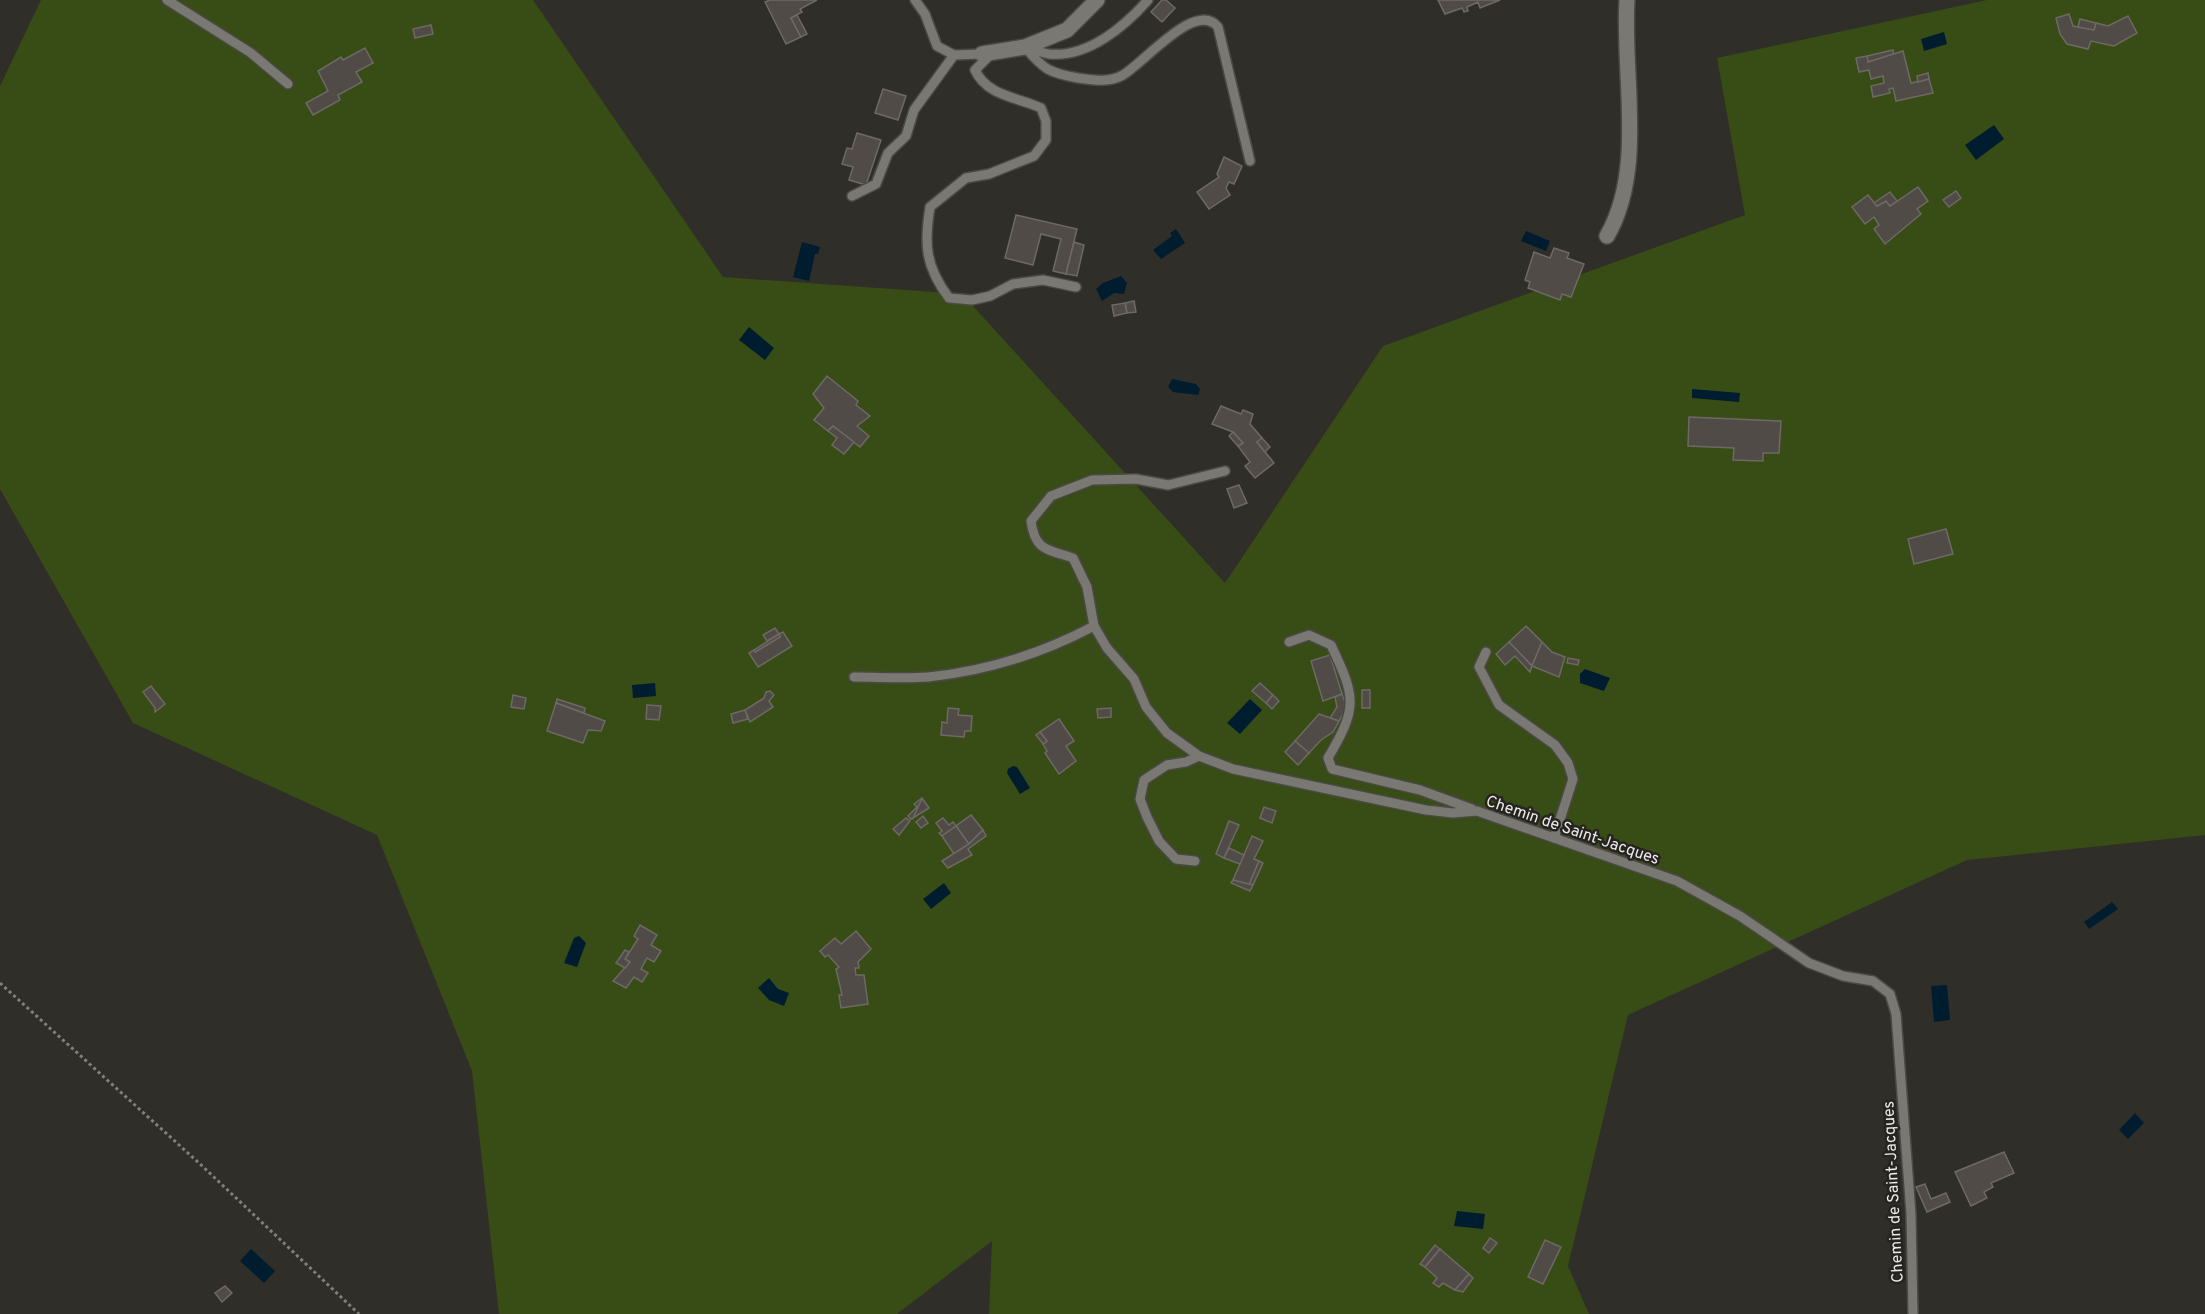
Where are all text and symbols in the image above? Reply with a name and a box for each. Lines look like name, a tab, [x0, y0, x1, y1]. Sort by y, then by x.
street label: Chemin de Saint-Jacques	[1483, 792, 1662, 870]
street label: Chemin de Saint-Jacques	[1879, 1101, 1909, 1283]

